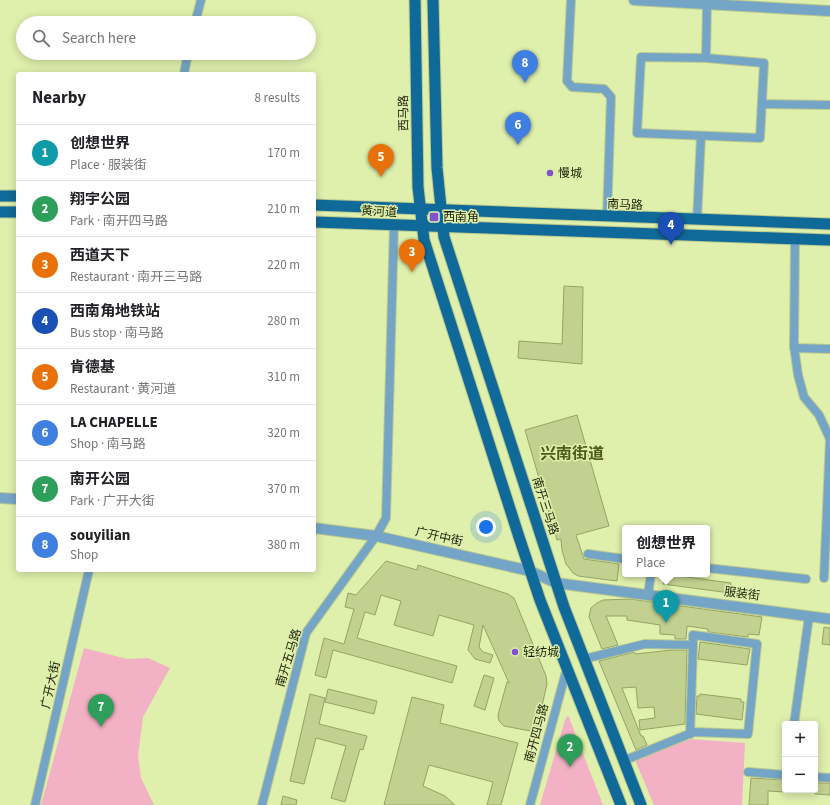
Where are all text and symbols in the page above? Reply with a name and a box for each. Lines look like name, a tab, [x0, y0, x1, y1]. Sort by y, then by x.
search box	[16, 16, 316, 60]
icon: search	[30, 27, 52, 49]
text: Search here	[62, 28, 136, 49]
pin: 8	[512, 50, 538, 83]
text: Nearby	[32, 86, 86, 110]
text: 8 results	[255, 89, 300, 107]
street label: 西马路	[395, 95, 413, 131]
pin: 6	[505, 112, 531, 145]
text: 创想世界	[70, 133, 130, 154]
text: 1	[42, 144, 48, 162]
text: 170 m	[267, 144, 300, 162]
pin: 5	[368, 144, 394, 177]
text: Place · 服装街	[70, 156, 147, 174]
place label: 慢城	[558, 165, 582, 182]
marker: 慢城	[545, 168, 555, 178]
text: 翔宇公园	[70, 189, 130, 210]
street label: 南马路	[607, 196, 643, 214]
text: 2	[42, 200, 48, 218]
text: 210 m	[267, 200, 300, 218]
street label: 黄河道	[361, 203, 397, 221]
place label: 西南角	[443, 209, 479, 226]
marker: 西南角	[428, 211, 440, 223]
text: Park · 南开四马路	[70, 212, 168, 230]
pin: 4	[658, 212, 684, 245]
pin: 3	[399, 239, 425, 272]
text: 西道天下	[70, 245, 130, 266]
text: 3	[42, 256, 48, 274]
text: 220 m	[267, 256, 300, 274]
text: Restaurant · 南开三马路	[70, 268, 202, 286]
text: 西南角地铁站	[70, 301, 160, 322]
text: 4	[42, 312, 48, 330]
text: 280 m	[267, 312, 300, 330]
text: Bus stop · 南马路	[70, 324, 164, 342]
text: 肯德基	[70, 357, 115, 378]
text: 5	[42, 368, 48, 386]
text: 310 m	[267, 368, 300, 386]
text: Restaurant · 黄河道	[70, 380, 176, 398]
text: LA CHAPELLE	[70, 412, 158, 433]
text: 6	[42, 424, 48, 442]
text: 320 m	[267, 424, 300, 442]
text: Shop · 南马路	[70, 435, 146, 453]
district label: 兴南街道	[540, 443, 604, 465]
text: 南开公园	[70, 469, 130, 490]
street label: 南开三马路	[528, 475, 562, 537]
text: 7	[42, 480, 48, 498]
text: 370 m	[267, 480, 300, 498]
text: Park · 广开大街	[70, 492, 155, 510]
your location	[476, 517, 496, 537]
street label: 广开中街	[414, 523, 464, 551]
text: souyilian	[70, 525, 130, 546]
popup	[622, 525, 710, 577]
text: 创想世界	[636, 533, 696, 554]
text: 8	[42, 536, 48, 554]
text: 380 m	[267, 536, 300, 554]
text: Shop	[70, 546, 98, 564]
text: Place	[636, 554, 665, 572]
street label: 服装街	[723, 583, 761, 605]
pin: 1	[653, 590, 679, 623]
street label: 南开五马路	[272, 627, 306, 689]
place label: 轻纺城	[523, 644, 559, 661]
marker: 轻纺城	[510, 647, 520, 657]
street label: 广开大街	[37, 660, 65, 710]
pin: 7	[88, 694, 114, 727]
street label: 南开四马路	[521, 702, 553, 764]
map controls	[782, 721, 818, 793]
button: +	[782, 721, 818, 757]
pin: 2	[557, 734, 583, 767]
button: −	[782, 757, 818, 793]

